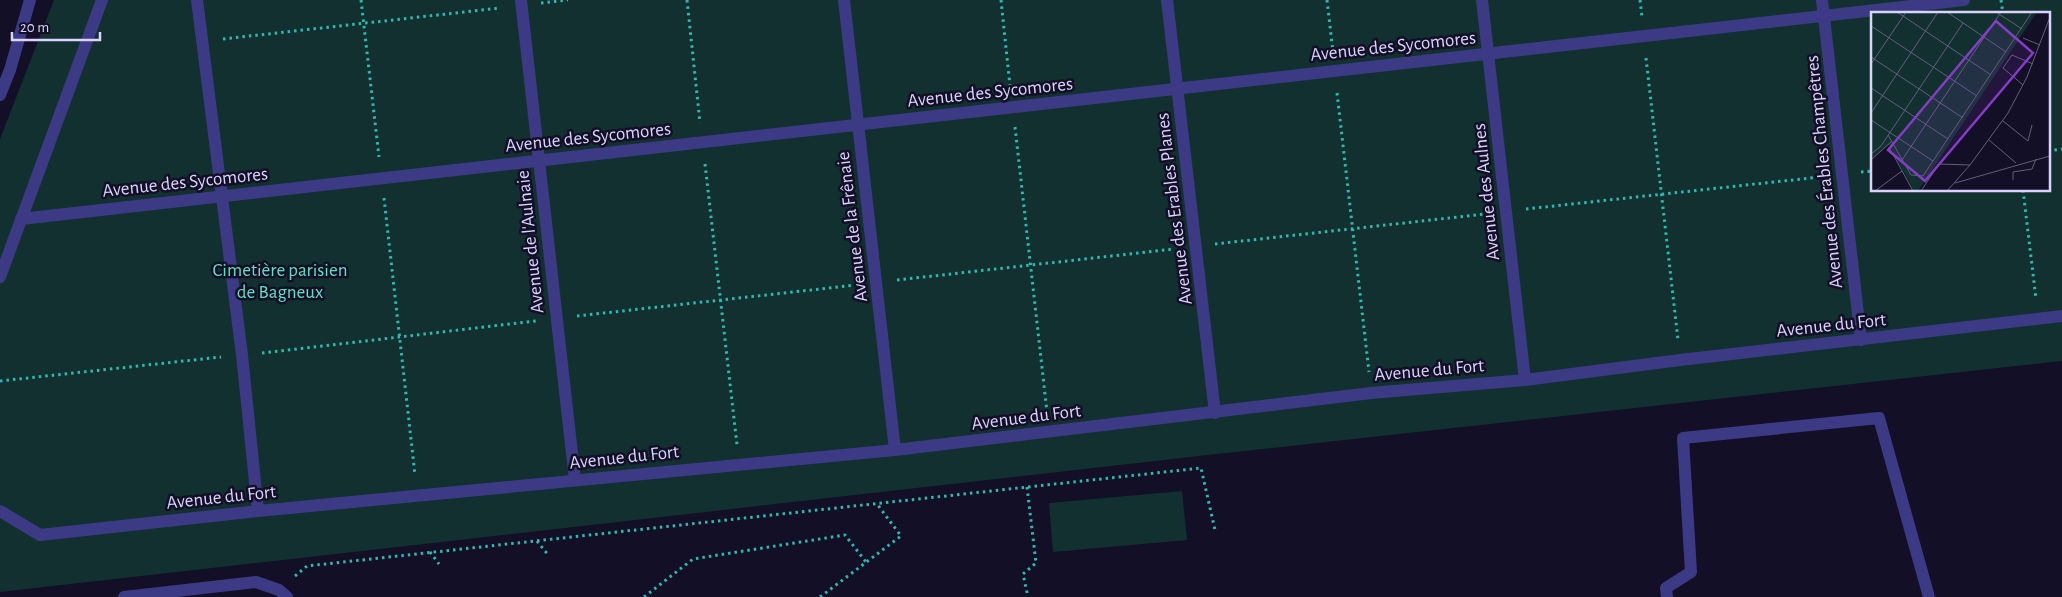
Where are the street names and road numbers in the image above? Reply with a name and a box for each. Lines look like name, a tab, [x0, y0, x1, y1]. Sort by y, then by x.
street label: Avenue des Sycomores	[1309, 28, 1477, 65]
street label: Avenue des Érables Champêtres	[1801, 54, 1846, 290]
street label: Avenue des Sycomores	[906, 74, 1074, 111]
street label: Avenue des Erables Planes	[1153, 112, 1196, 306]
street label: Avenue des Sycomores	[504, 119, 672, 156]
street label: Avenue des Aulnes	[1470, 122, 1503, 261]
street label: Avenue de la Frênaie	[834, 151, 871, 303]
street label: Avenue des Sycomores	[101, 164, 269, 201]
street label: Avenue de l'Aulnaie	[514, 169, 547, 314]
street label: Avenue du Fort	[1775, 310, 1887, 341]
street label: Avenue du Fort	[1373, 356, 1485, 385]
street label: Avenue du Fort	[970, 401, 1082, 434]
street label: Avenue du Fort	[568, 442, 680, 473]
street label: Avenue du Fort	[165, 482, 277, 513]

